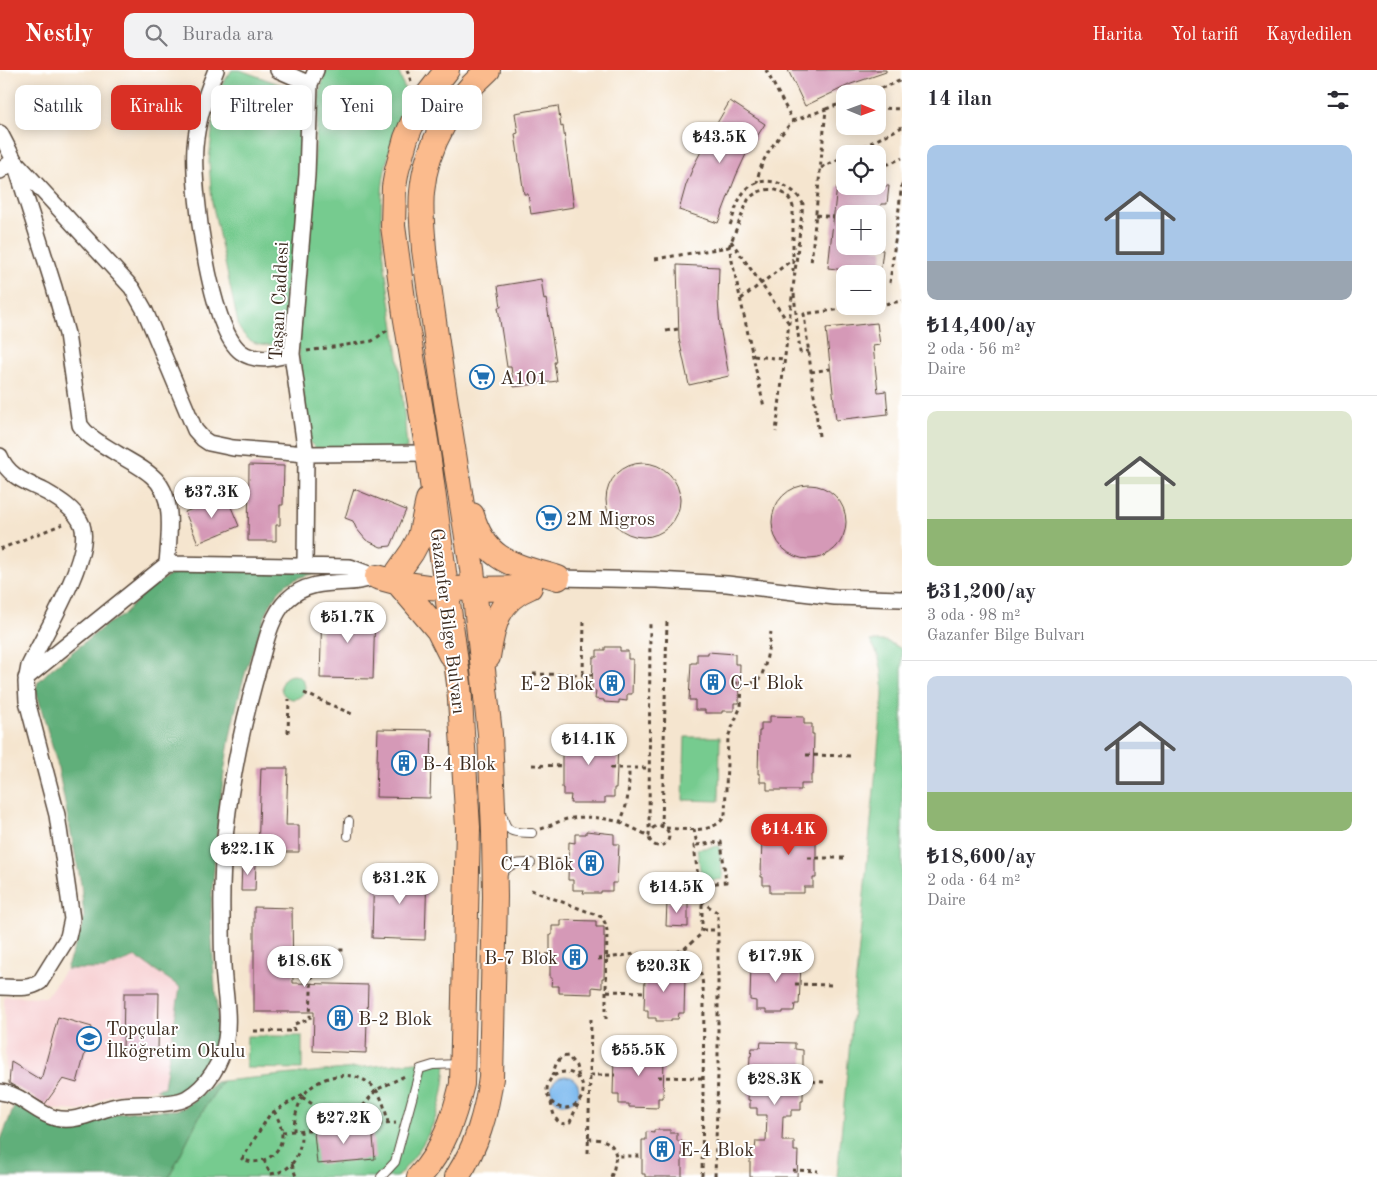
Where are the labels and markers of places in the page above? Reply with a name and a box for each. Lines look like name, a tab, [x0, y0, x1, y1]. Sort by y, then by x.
pin: ₺43.5K	[679, 122, 761, 164]
supermarket icon: A101	[469, 364, 495, 390]
place label: A101	[500, 370, 548, 389]
pin: ₺37.3K	[171, 476, 253, 519]
supermarket icon: 2M Migros	[536, 505, 562, 531]
place label: 2M Migros	[566, 511, 655, 530]
pin: ₺51.7K	[307, 602, 389, 644]
building icon: C-1 Blok	[700, 669, 726, 695]
building icon: E-2 Blok	[599, 670, 625, 696]
place label: C-1 Blok	[730, 675, 804, 694]
place label: E-2 Blok	[520, 676, 594, 695]
pin: ₺14.1K	[548, 724, 630, 766]
building icon: B-4 Blok	[391, 750, 417, 776]
place label: B-4 Blok	[422, 756, 496, 775]
pin: ₺14.4K	[748, 814, 830, 856]
pin: ₺22.1K	[207, 834, 289, 876]
building icon: C-4 Blok	[578, 850, 604, 876]
place label: C-4 Blok	[500, 856, 574, 875]
pin: ₺31.2K	[359, 862, 441, 905]
pin: ₺14.5K	[636, 872, 718, 914]
pin: ₺17.9K	[735, 940, 817, 983]
building icon: B-7 Blok	[562, 944, 588, 970]
pin: ₺18.6K	[264, 946, 346, 988]
place label: B-7 Blok	[484, 950, 558, 969]
pin: ₺20.3K	[623, 950, 705, 993]
building icon: B-2 Blok	[327, 1005, 353, 1031]
place label: B-2 Blok	[358, 1011, 432, 1030]
place label: Topçular İlköğretim Okulu	[106, 1021, 246, 1062]
school or university icon: Topçular İlköğretim Okulu	[76, 1026, 102, 1052]
pin: ₺55.5K	[598, 1034, 680, 1077]
pin: ₺28.3K	[734, 1064, 816, 1106]
pin: ₺27.2K	[303, 1102, 385, 1145]
building icon: E-4 Blok	[649, 1136, 675, 1162]
place label: E-4 Blok	[680, 1142, 754, 1161]

